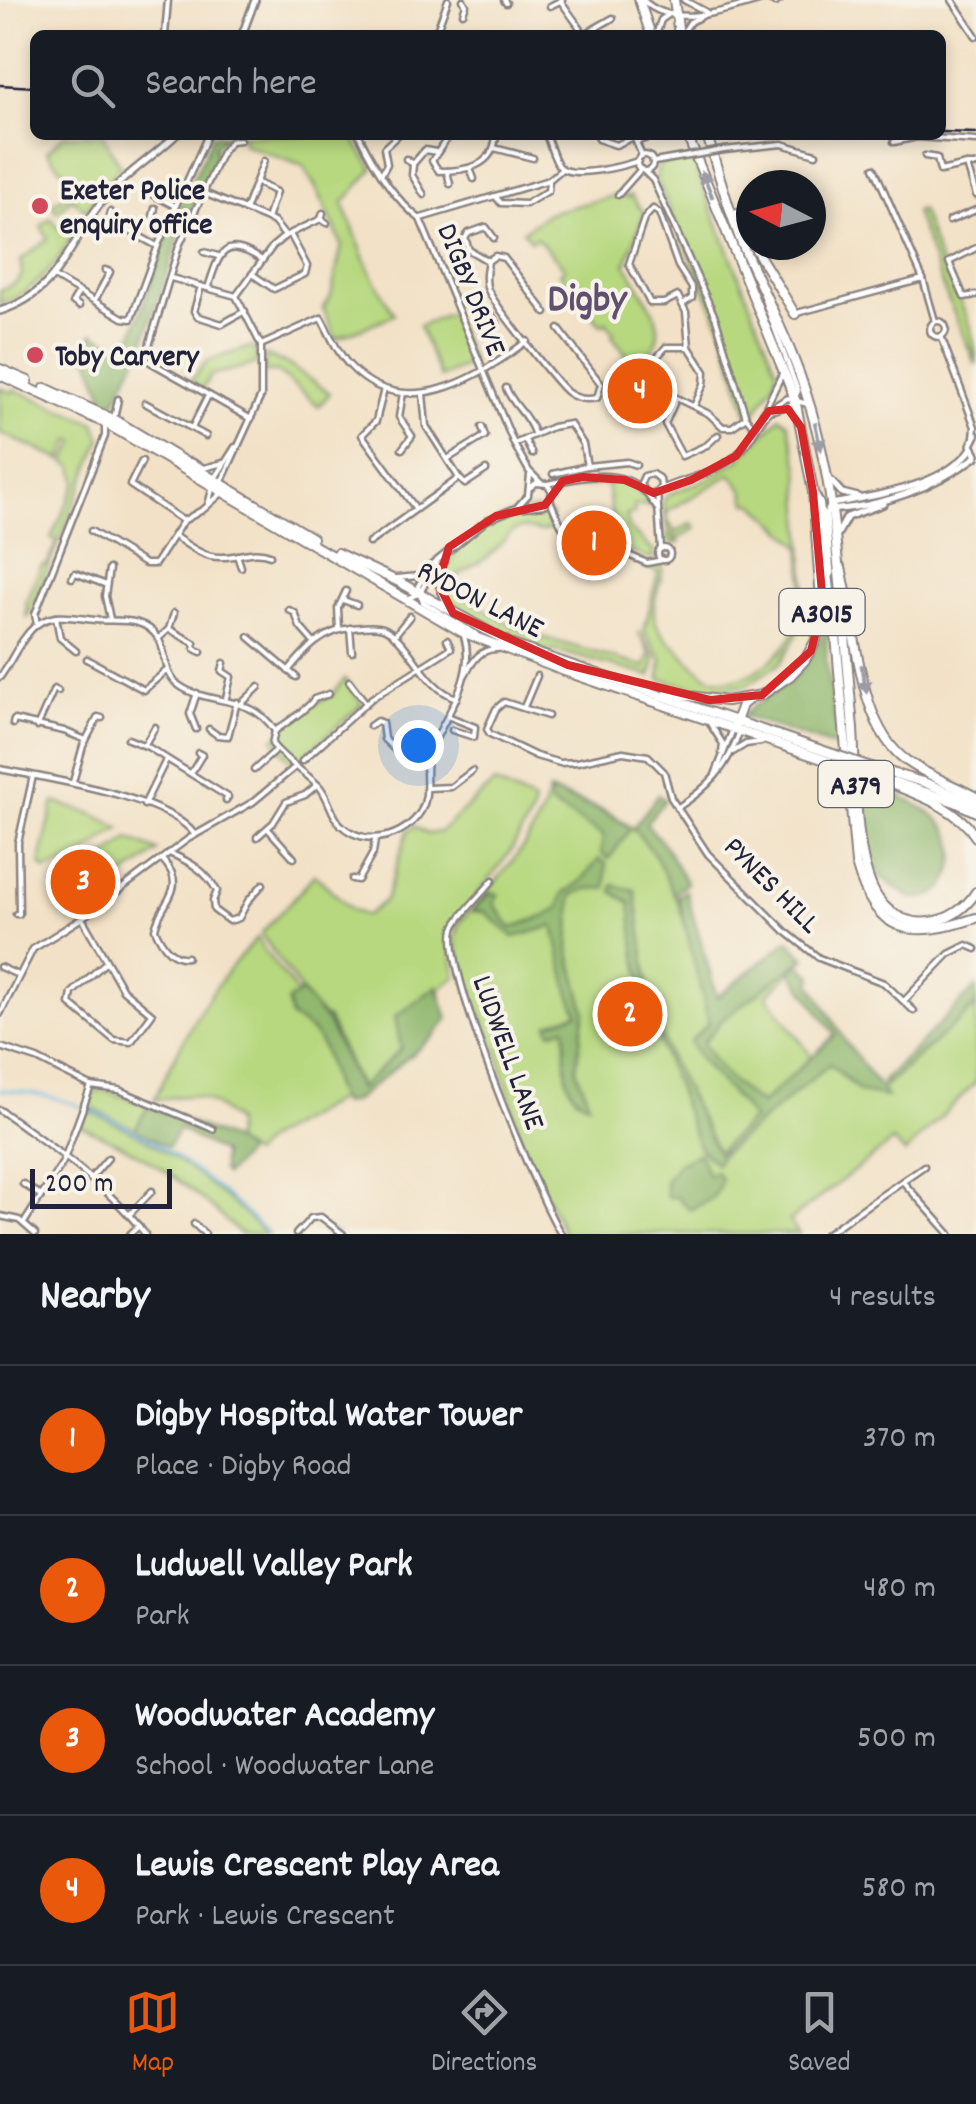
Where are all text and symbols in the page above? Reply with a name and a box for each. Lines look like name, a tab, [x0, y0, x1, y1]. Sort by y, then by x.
search box	[30, 30, 946, 140]
icon: search	[65, 58, 120, 113]
text: Search here	[145, 58, 317, 113]
one-way arrow	[699, 169, 715, 199]
north arrow	[736, 170, 826, 260]
place label: Exeter Police enquiry office	[60, 172, 213, 249]
marker: Exeter Police enquiry office	[29, 195, 51, 217]
street label: DIGBY DRIVE	[423, 218, 515, 364]
district label: Digby	[548, 274, 628, 331]
place label: Toby Carvery	[55, 338, 201, 381]
marker: Toby Carvery	[24, 344, 46, 366]
pin: 4	[608, 354, 672, 428]
one-way arrow	[810, 422, 826, 453]
pin: 1	[562, 506, 626, 580]
street label: RYDON LANE	[408, 552, 550, 652]
road number: A3015	[780, 589, 864, 635]
one-way arrow	[856, 664, 872, 695]
your location	[393, 720, 444, 771]
road number: A379	[818, 761, 894, 807]
street label: PYNES HILL	[711, 829, 828, 946]
pin: 3	[51, 844, 116, 920]
street label: LUDWELL LANE	[458, 970, 554, 1137]
pin: 2	[598, 976, 662, 1052]
scale bar	[30, 1164, 172, 1208]
text: 200 m	[45, 1166, 113, 1206]
text: Nearby	[40, 1269, 150, 1329]
text: 4 results	[829, 1276, 936, 1322]
text: Digby Hospital Water Tower	[135, 1390, 522, 1445]
text: 1	[69, 1417, 76, 1463]
text: 370 m	[863, 1417, 936, 1463]
text: Place · Digby Road	[135, 1445, 351, 1491]
text: Ludwell Valley Park	[135, 1540, 412, 1595]
text: 2	[66, 1567, 79, 1613]
text: 480 m	[863, 1567, 936, 1613]
text: Park	[135, 1595, 190, 1641]
text: Woodwater Academy	[135, 1690, 434, 1745]
text: 3	[65, 1717, 80, 1763]
text: 500 m	[857, 1717, 936, 1763]
text: School · Woodwater Lane	[135, 1745, 434, 1791]
text: Lewis Crescent Play Area	[135, 1840, 499, 1895]
text: 4	[66, 1867, 79, 1913]
text: 580 m	[862, 1867, 936, 1913]
text: Park · Lewis Crescent	[135, 1895, 395, 1941]
tab: Map	[125, 1985, 180, 2085]
tab: Directions	[431, 1985, 537, 2085]
tab: Saved	[788, 1985, 851, 2085]

